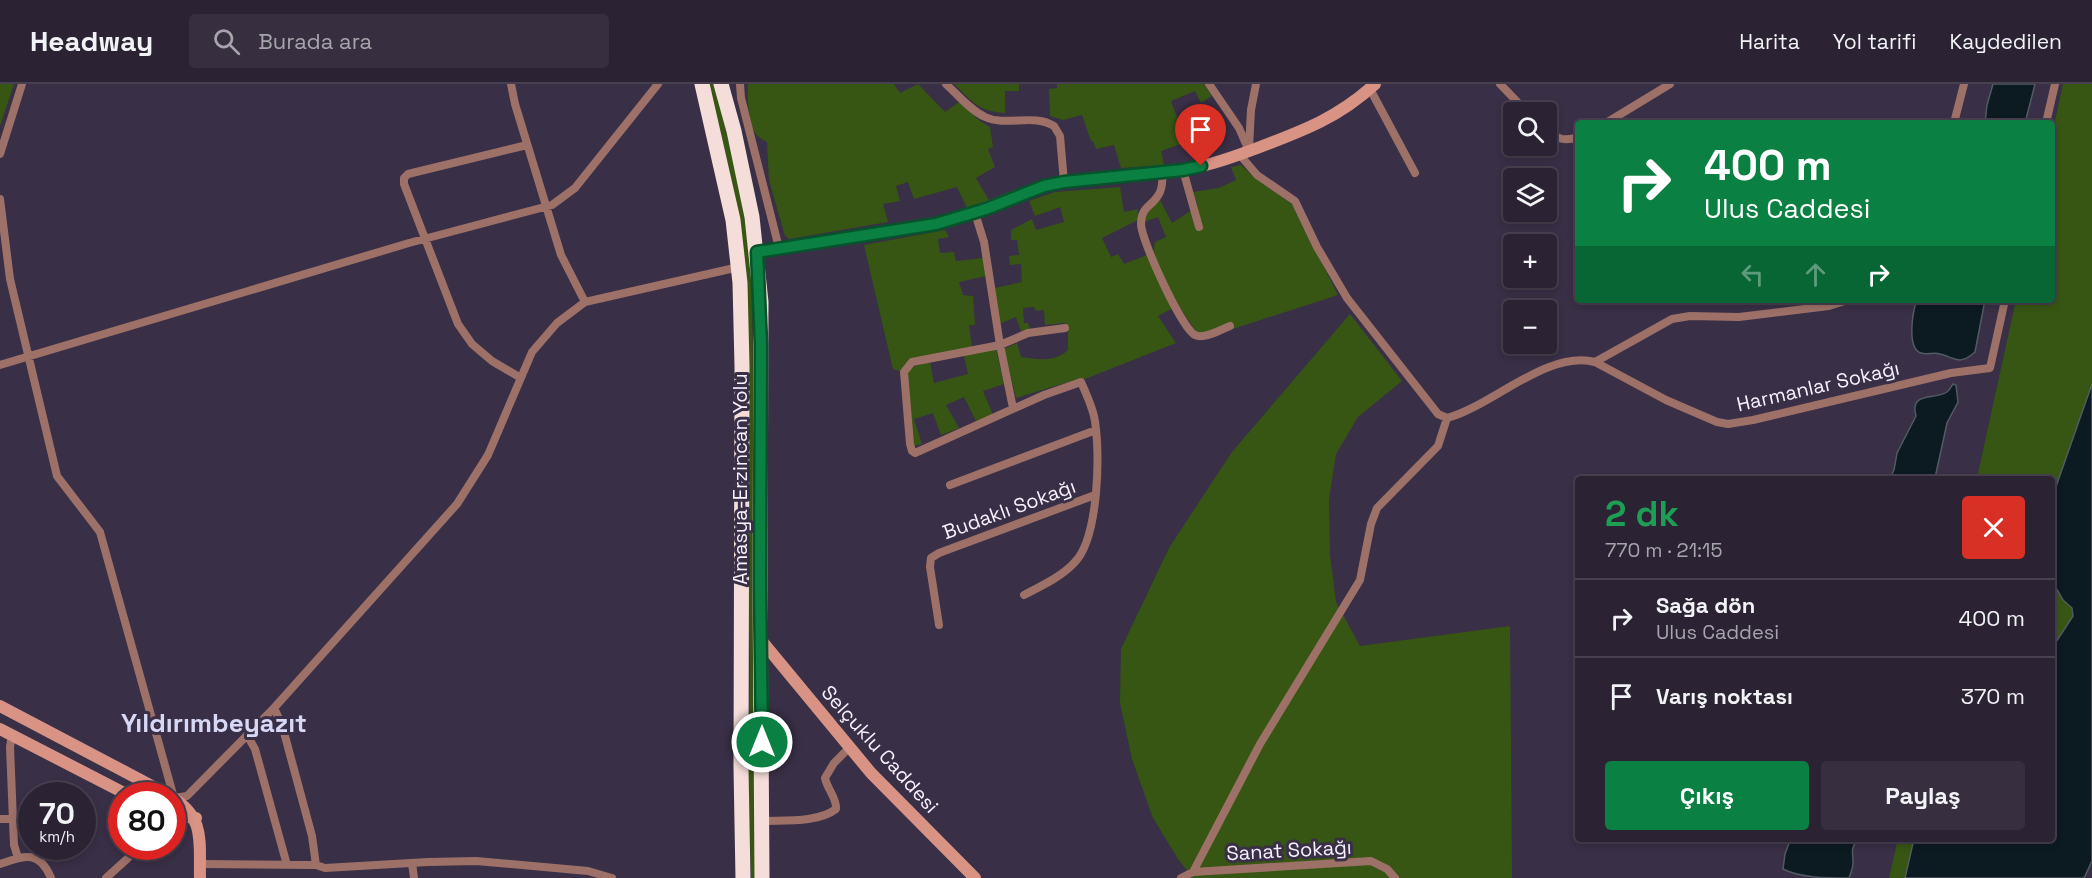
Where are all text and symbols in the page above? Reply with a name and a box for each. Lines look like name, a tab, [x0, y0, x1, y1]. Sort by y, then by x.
search box	[189, 14, 609, 68]
text: Headway	[30, 23, 153, 59]
icon: search	[210, 25, 243, 58]
text: Burada ara	[258, 27, 372, 55]
text: Harita	[1739, 28, 1800, 55]
text: Yol tarifi	[1833, 28, 1916, 55]
text: Kaydedilen	[1949, 28, 2062, 55]
map controls	[1503, 102, 1557, 354]
button: search	[1503, 102, 1557, 156]
pin	[1175, 104, 1226, 166]
icon: arrive	[1184, 113, 1217, 146]
text: 400 m	[1704, 139, 1832, 192]
icon: right	[1605, 144, 1683, 222]
button: layers	[1503, 168, 1557, 222]
text: Ulus Caddesi	[1704, 191, 1870, 226]
button: +	[1503, 234, 1557, 288]
icon: left	[1736, 258, 1769, 291]
icon: ahead	[1799, 258, 1832, 291]
icon: right	[1862, 258, 1895, 291]
button: −	[1503, 300, 1557, 354]
street label: Harmanlar Sokağı	[1734, 355, 1902, 417]
street label: Amasya-Erzincan Yolu	[727, 373, 753, 585]
street label: Budaklı Sokağı	[939, 473, 1079, 545]
text: 2 dk	[1605, 491, 1679, 537]
button: close	[1962, 496, 2025, 559]
text: 770 m · 21:15	[1605, 537, 1722, 563]
text: Sağa dön	[1656, 591, 1755, 619]
icon: right	[1605, 602, 1638, 635]
text: 400 m	[1958, 604, 2025, 632]
text: Ulus Caddesi	[1656, 619, 1779, 645]
street label: Selçuklu Caddesi	[816, 680, 944, 818]
icon: arrive	[1605, 680, 1638, 713]
text: Varış noktası	[1656, 682, 1793, 710]
text: 370 m	[1961, 682, 2025, 710]
district label: Yıldırımbeyazıt	[121, 706, 307, 740]
position arrow	[730, 710, 794, 774]
button: Çıkış	[1605, 761, 1809, 830]
button: Paylaş	[1821, 761, 2025, 830]
speed limit sign: 80	[108, 782, 186, 860]
text: 70	[39, 794, 75, 833]
text: km/h	[39, 827, 75, 846]
street label: Sanat Sokağı	[1226, 834, 1352, 866]

